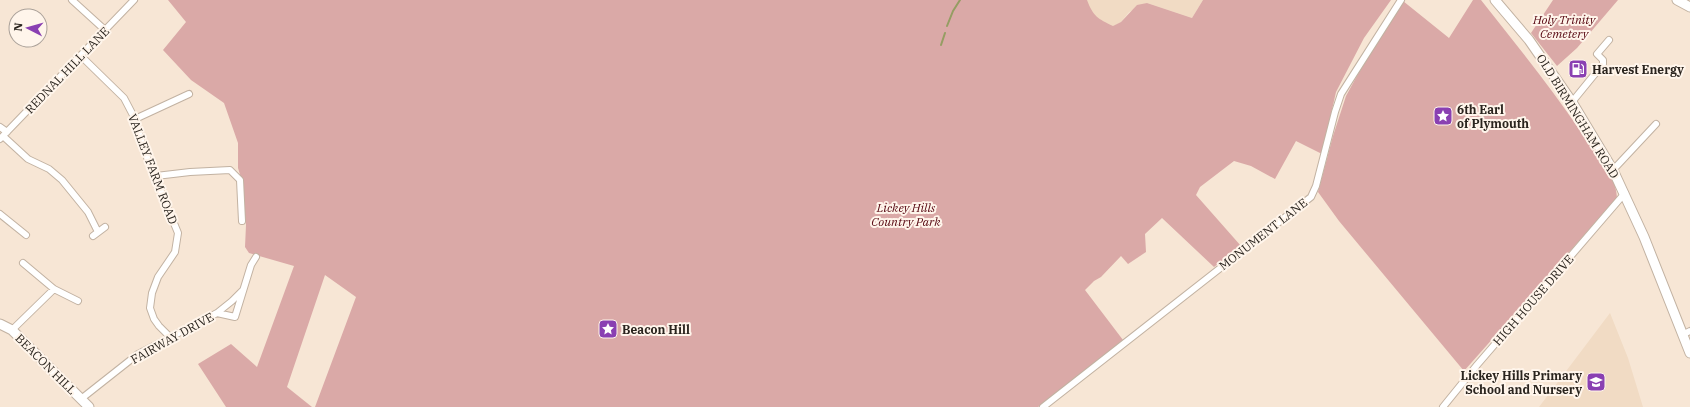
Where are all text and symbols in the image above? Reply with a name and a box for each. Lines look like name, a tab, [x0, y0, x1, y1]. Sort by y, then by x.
north arrow	[8, 8, 48, 48]
park label: Holy Trinity Cemetery	[1532, 12, 1597, 41]
text: N	[11, 22, 26, 32]
street label: REDNAL HILL LANE	[22, 24, 112, 116]
street label: OLD BIRMINGHAM ROAD	[1534, 51, 1622, 181]
fuel station icon: Harvest Energy	[1567, 58, 1589, 80]
place label: Harvest Energy	[1592, 62, 1684, 77]
place label: 6th Earl of Plymouth	[1457, 102, 1529, 131]
place icon: 6th Earl of Plymouth	[1432, 105, 1454, 127]
street label: VALLEY FARM ROAD	[125, 112, 181, 226]
street label: MONUMENT LANE	[1216, 195, 1310, 273]
park label: Lickey Hills Country Park	[871, 200, 941, 229]
street label: HIGH HOUSE DRIVE	[1490, 252, 1576, 348]
street label: FAIRWAY DRIVE	[128, 309, 216, 367]
place icon: Beacon Hill	[597, 318, 619, 340]
place label: Beacon Hill	[622, 322, 690, 337]
street label: BEACON HILL	[12, 330, 80, 398]
place label: Lickey Hills Primary School and Nursery	[1460, 368, 1582, 397]
school or university icon: Lickey Hills Primary School and Nursery	[1585, 371, 1607, 393]

